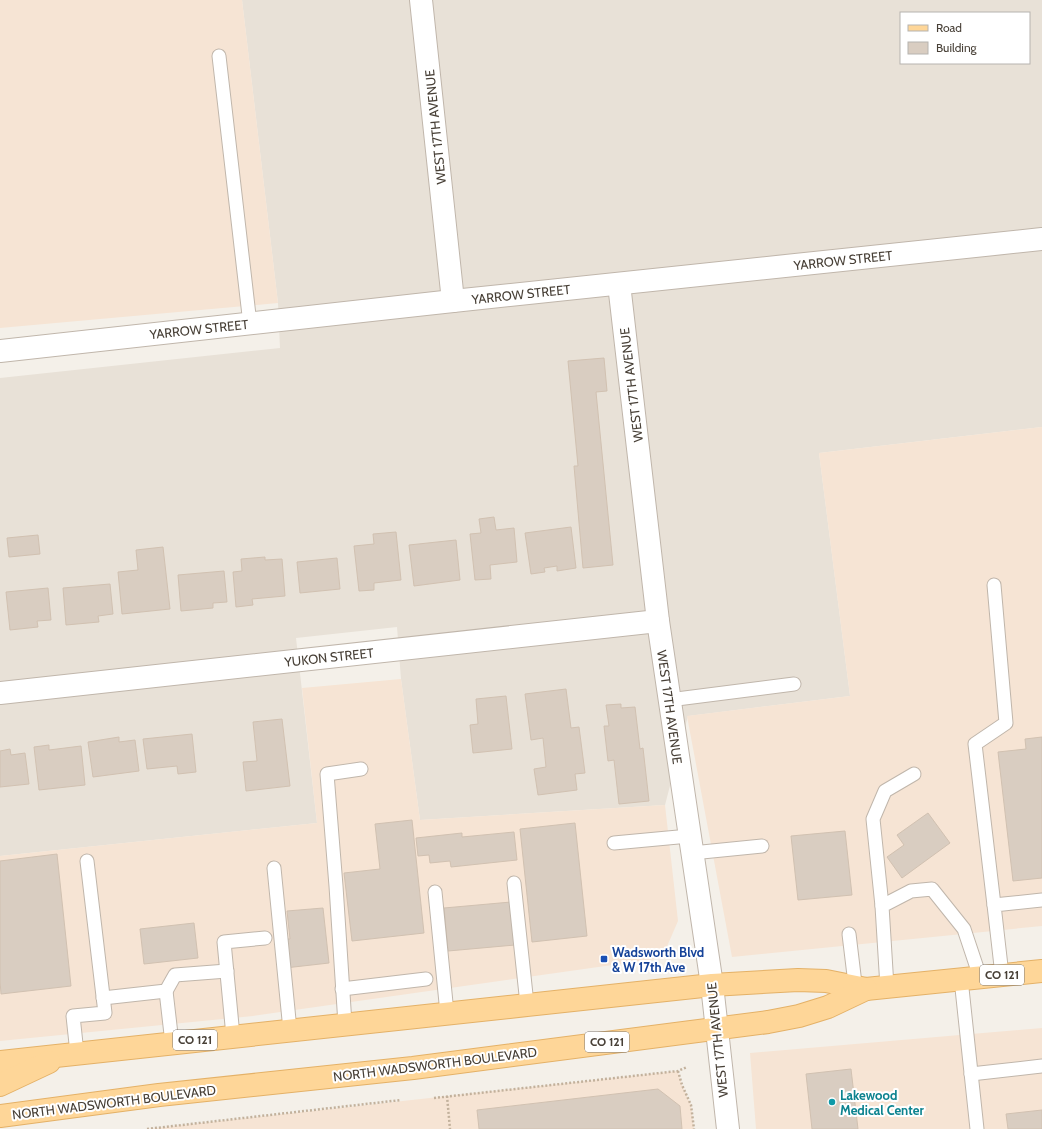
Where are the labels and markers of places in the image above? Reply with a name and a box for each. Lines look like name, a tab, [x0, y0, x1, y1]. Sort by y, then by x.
place label: Wadsworth Blvd & W 17th Ave	[612, 944, 704, 975]
marker: Wadsworth Blvd & W 17th Ave	[599, 954, 609, 964]
place label: Lakewood Medical Center	[840, 1087, 924, 1118]
marker: Lakewood Medical Center	[827, 1097, 837, 1107]

